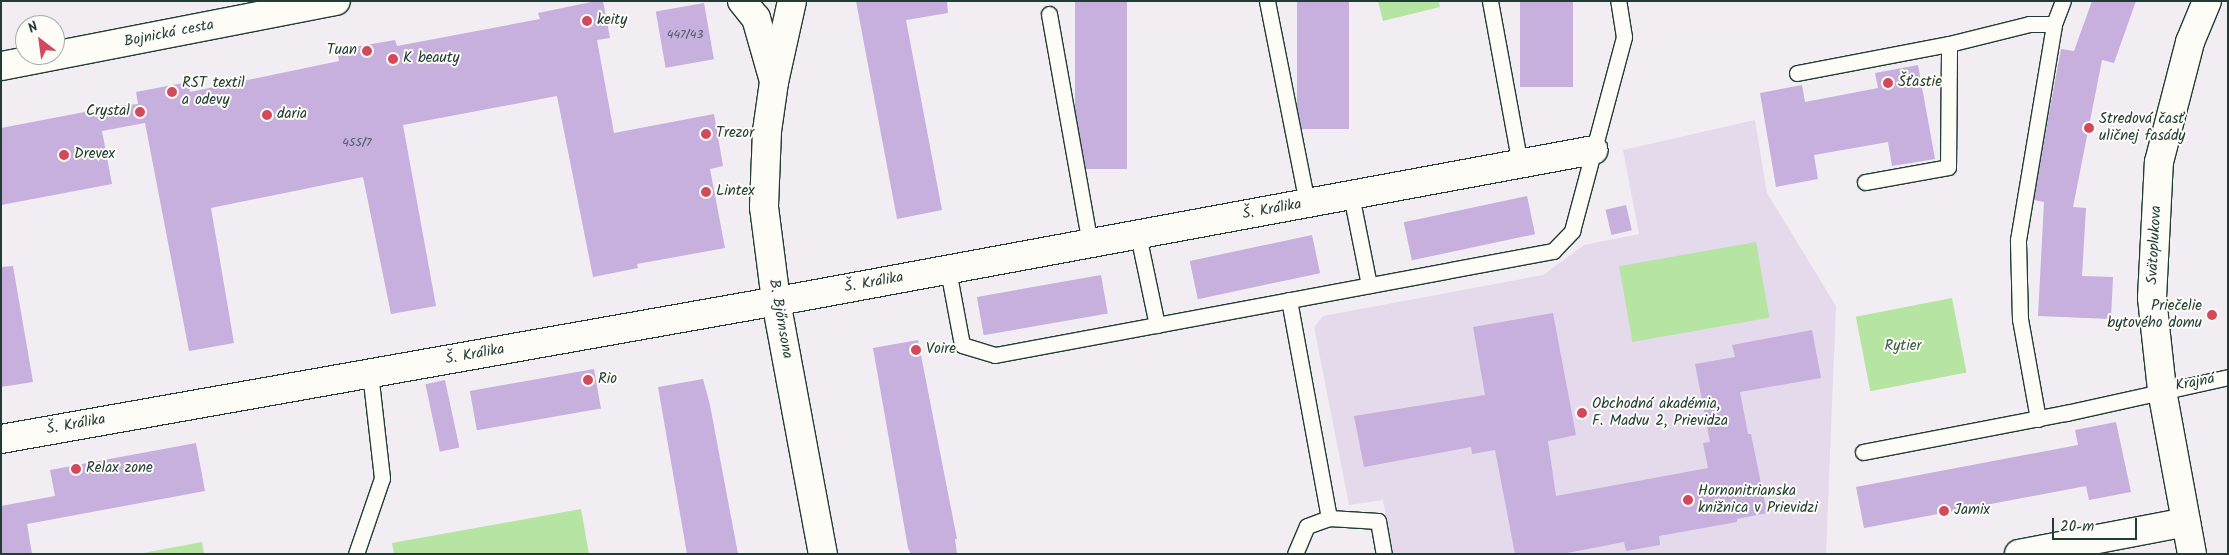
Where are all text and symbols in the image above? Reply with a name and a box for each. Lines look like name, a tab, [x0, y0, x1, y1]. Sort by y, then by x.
place label: keity	[597, 12, 627, 30]
north arrow	[15, 15, 65, 65]
marker: keity	[581, 15, 593, 27]
text: N	[24, 16, 42, 40]
street label: Bojnická cesta	[123, 16, 215, 52]
house number: 447/43	[667, 28, 703, 42]
place label: Tuan	[327, 42, 357, 60]
marker: Tuan	[361, 45, 373, 57]
place label: K beauty	[403, 50, 460, 68]
marker: K beauty	[387, 53, 399, 65]
place label: RST textil a odevy	[182, 74, 245, 109]
place label: Šťastie	[1898, 74, 1942, 92]
marker: Šťastie	[1882, 77, 1894, 89]
marker: RST textil a odevy	[166, 86, 178, 98]
place label: Crystal	[86, 103, 130, 121]
marker: Crystal	[134, 106, 146, 118]
place label: daria	[277, 106, 307, 124]
marker: daria	[261, 109, 273, 121]
place label: Stredová časť uličnej fasády	[2099, 110, 2185, 145]
marker: Stredová časť uličnej fasády	[2083, 122, 2095, 134]
place label: Trezor	[716, 125, 754, 143]
marker: Trezor	[700, 128, 712, 140]
house number: 455/7	[342, 136, 372, 150]
place label: Drevex	[74, 146, 115, 164]
marker: Drevex	[58, 149, 70, 161]
place label: Lintex	[716, 183, 755, 201]
marker: Lintex	[700, 186, 712, 198]
street label: Š. Králika	[1241, 196, 1303, 224]
street label: Svätoplukova	[2144, 205, 2166, 285]
street label: Š. Králika	[843, 269, 905, 297]
street label: B. Bjőrnsona	[764, 278, 796, 360]
place label: Priečelie bytového domu	[2107, 297, 2202, 332]
marker: Priečelie bytového domu	[2206, 309, 2218, 321]
park label: Rytier	[1885, 338, 1921, 356]
street label: Š. Králika	[444, 341, 506, 369]
place label: Voire	[926, 341, 956, 359]
marker: Voire	[910, 344, 922, 356]
street label: Krajná	[2174, 370, 2216, 396]
place label: Rio	[598, 371, 617, 389]
marker: Rio	[582, 374, 594, 386]
place label: Obchodná akadémia, F. Madvu 2, Prievidza	[1592, 395, 1728, 430]
marker: Obchodná akadémia, F. Madvu 2, Prievidza	[1576, 407, 1588, 419]
street label: Š. Králika	[45, 411, 107, 439]
place label: Relax zone	[86, 460, 153, 478]
marker: Relax zone	[70, 463, 82, 475]
place label: Hornonitrianska knižnica v Prievidzi	[1698, 482, 1818, 517]
marker: Hornonitrianska knižnica v Prievidzi	[1682, 494, 1694, 506]
place label: Jamix	[1954, 502, 1990, 520]
marker: Jamix	[1938, 505, 1950, 517]
scale bar	[2054, 508, 2139, 540]
text: 20 m	[2060, 515, 2094, 539]

